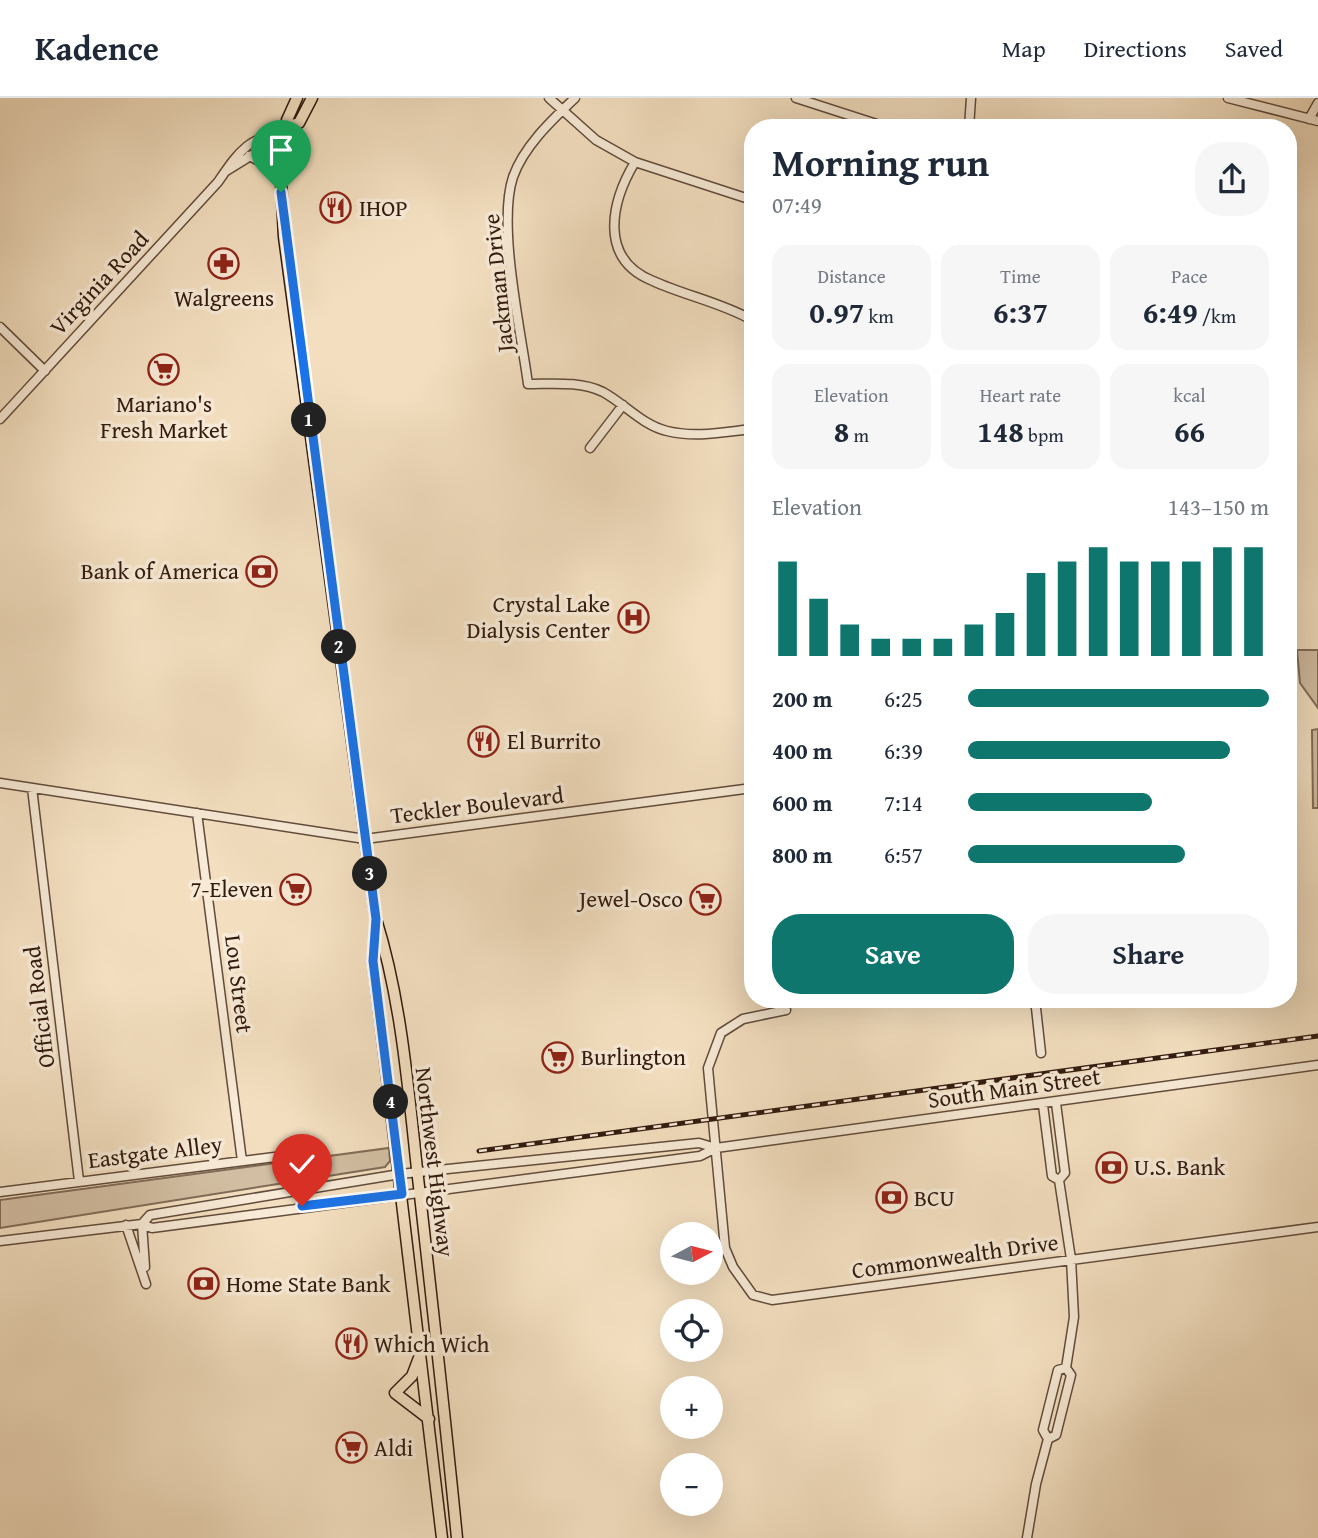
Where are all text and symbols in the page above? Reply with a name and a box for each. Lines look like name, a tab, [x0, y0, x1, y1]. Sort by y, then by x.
text: Kadence	[35, 24, 159, 72]
text: Map	[1002, 31, 1046, 66]
text: Directions	[1084, 31, 1187, 66]
text: Saved	[1225, 31, 1283, 66]
pin	[251, 120, 311, 192]
icon: arrive	[262, 131, 300, 169]
text: Morning run	[772, 134, 989, 190]
button: share	[1195, 142, 1269, 216]
text: 07:49	[772, 188, 822, 221]
restaurant icon: IHOP	[319, 191, 353, 225]
place label: IHOP	[359, 191, 408, 224]
street label: Jackman Drive	[474, 212, 521, 357]
street label: Virginia Road	[41, 222, 156, 342]
pharmacy icon: Walgreens	[207, 247, 241, 281]
text: Distance	[817, 262, 886, 290]
text: Time	[1000, 262, 1041, 290]
text: Pace	[1171, 262, 1208, 290]
place label: Walgreens	[174, 281, 274, 314]
text: 0.97	[809, 290, 864, 334]
text: 6:37	[993, 290, 1048, 334]
text: 6:49	[1143, 290, 1198, 334]
text: km	[864, 302, 894, 330]
text: /km	[1198, 302, 1236, 330]
supermarket icon: Mariano's Fresh Market	[147, 353, 181, 387]
text: Elevation	[814, 381, 889, 409]
text: Heart rate	[980, 381, 1061, 409]
text: kcal	[1173, 381, 1206, 409]
place label: Mariano's Fresh Market	[100, 387, 228, 446]
pin: 1	[292, 402, 326, 438]
text: 1	[304, 405, 313, 433]
text: 8	[834, 409, 849, 453]
text: 148	[977, 409, 1024, 453]
text: 66	[1174, 409, 1205, 453]
text: m	[849, 421, 869, 449]
text: bpm	[1024, 421, 1064, 449]
text: Elevation	[772, 490, 862, 523]
text: 143–150 m	[1168, 490, 1269, 523]
place label: Bank of America	[81, 554, 239, 587]
bank icon: Bank of America	[245, 554, 279, 588]
place label: Crystal Lake Dialysis Center	[466, 587, 611, 646]
hospital icon: Crystal Lake Dialysis Center	[616, 600, 650, 634]
pin: 2	[322, 630, 356, 664]
text: 2	[334, 632, 343, 660]
text: 200 m	[772, 682, 833, 715]
text: 6:25	[884, 682, 923, 715]
restaurant icon: El Burrito	[467, 724, 501, 758]
place label: El Burrito	[507, 724, 601, 757]
text: 400 m	[772, 734, 833, 767]
text: 6:39	[884, 734, 923, 767]
street label: Teckler Boulevard	[389, 777, 566, 831]
text: 600 m	[772, 786, 833, 819]
text: 7:14	[884, 786, 923, 819]
text: 800 m	[772, 838, 833, 871]
text: 6:57	[884, 838, 923, 871]
pin: 3	[352, 856, 388, 892]
text: 3	[365, 859, 374, 887]
place label: 7-Eleven	[191, 872, 273, 905]
supermarket icon: 7-Eleven	[279, 872, 313, 906]
place label: Jewel-Osco	[576, 882, 683, 915]
supermarket icon: Jewel-Osco	[689, 882, 723, 916]
button: Save	[772, 914, 1014, 994]
button: Share	[1028, 914, 1269, 994]
street label: Lou Street	[217, 933, 262, 1035]
street label: Official Road	[15, 944, 62, 1070]
supermarket icon: Burlington	[541, 1040, 575, 1074]
place label: Burlington	[581, 1040, 686, 1073]
street label: South Main Street	[926, 1059, 1102, 1116]
street label: Northwest Highway	[408, 1065, 464, 1259]
pin: 4	[374, 1084, 408, 1119]
text: 4	[386, 1087, 395, 1115]
street label: Eastgate Alley	[86, 1127, 225, 1176]
pin	[272, 1134, 332, 1206]
icon: check	[283, 1145, 321, 1183]
bank icon: U.S. Bank	[1094, 1150, 1128, 1184]
place label: U.S. Bank	[1134, 1150, 1225, 1183]
bank icon: BCU	[874, 1181, 908, 1215]
place label: BCU	[914, 1181, 955, 1214]
north arrow	[660, 1222, 723, 1284]
map controls	[660, 1222, 723, 1516]
street label: Commonwealth Drive	[850, 1225, 1060, 1286]
bank icon: Home State Bank	[186, 1267, 220, 1301]
place label: Home State Bank	[226, 1267, 391, 1300]
button: locate	[660, 1299, 723, 1362]
restaurant icon: Which Wich	[334, 1327, 368, 1361]
place label: Which Wich	[374, 1327, 490, 1360]
button: +	[660, 1376, 723, 1439]
supermarket icon: Aldi	[334, 1431, 368, 1465]
place label: Aldi	[374, 1431, 413, 1464]
button: −	[660, 1453, 723, 1516]

